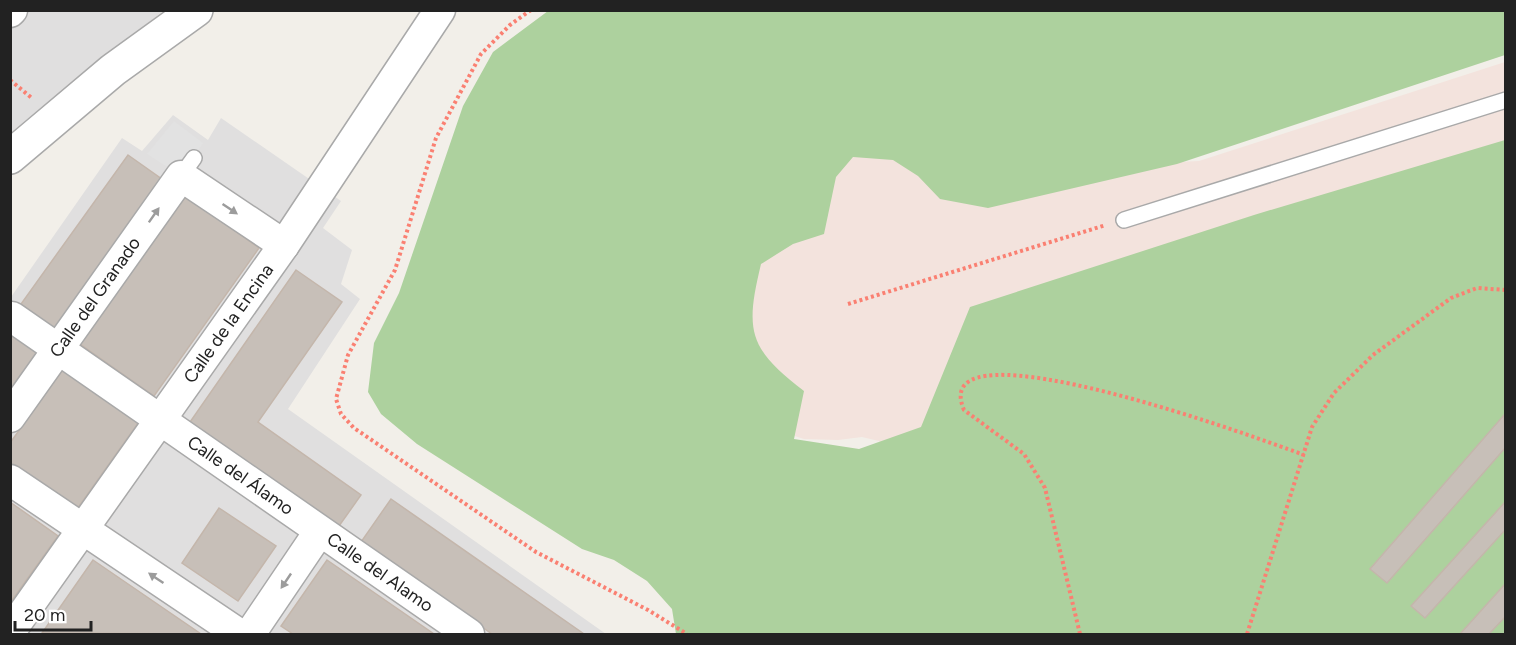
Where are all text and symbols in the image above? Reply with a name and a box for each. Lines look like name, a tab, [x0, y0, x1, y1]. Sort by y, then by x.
one-way arrow	[221, 203, 237, 215]
one-way arrow	[147, 208, 159, 223]
street label: Calle del Granado	[45, 233, 145, 362]
street label: Calle de la Encina	[179, 260, 278, 387]
street label: Calle del Álamo	[183, 431, 298, 520]
street label: Calle del Alamo	[323, 528, 437, 617]
one-way arrow	[148, 573, 164, 584]
one-way arrow	[281, 573, 292, 589]
scale bar	[15, 594, 92, 632]
text: 20 m	[24, 604, 65, 626]

